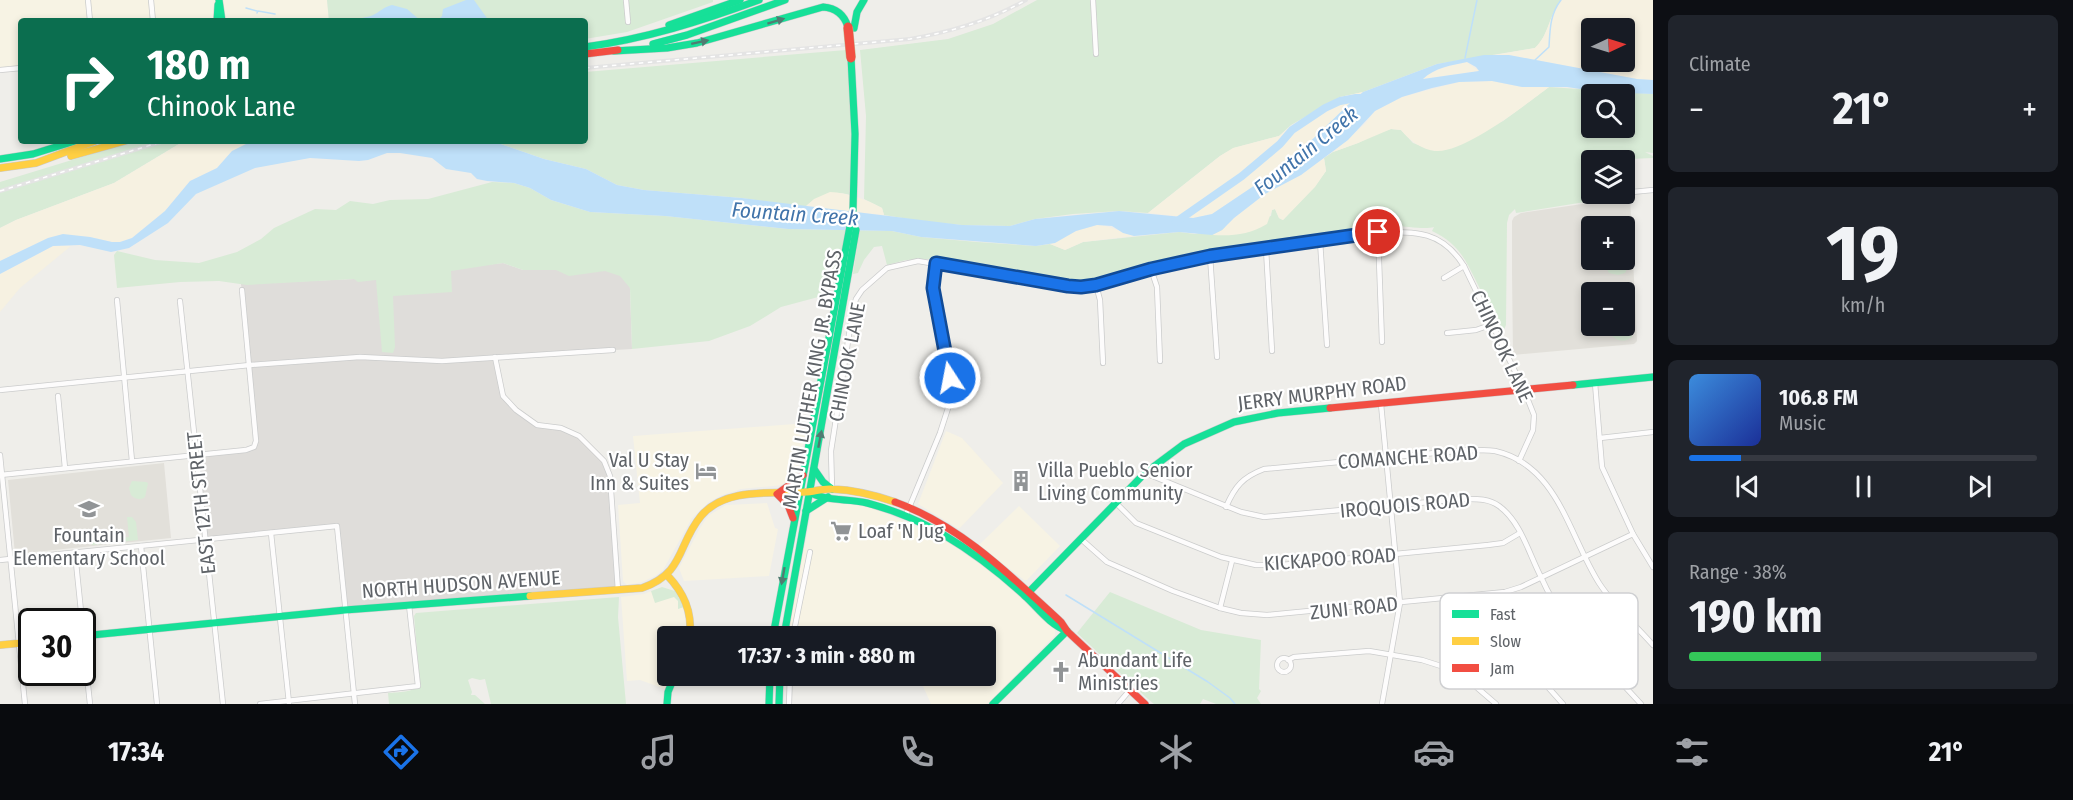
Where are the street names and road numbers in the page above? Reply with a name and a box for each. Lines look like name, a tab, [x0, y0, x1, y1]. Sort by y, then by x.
street label: MARTIN LUTHER KING JR. BYPASS	[777, 248, 847, 510]
street label: CHINOOK LANE	[1466, 286, 1538, 406]
street label: CHINOOK LANE	[824, 300, 870, 424]
street label: JERRY MURPHY ROAD	[1236, 371, 1408, 415]
street label: EAST 12TH STREET	[181, 430, 220, 576]
street label: COMANCHE ROAD	[1337, 440, 1479, 474]
street label: IROQUOIS ROAD	[1339, 487, 1471, 523]
street label: KICKAPOO ROAD	[1263, 542, 1397, 576]
street label: NORTH HUDSON AVENUE	[361, 565, 561, 603]
street label: ZUNI ROAD	[1309, 591, 1399, 625]

